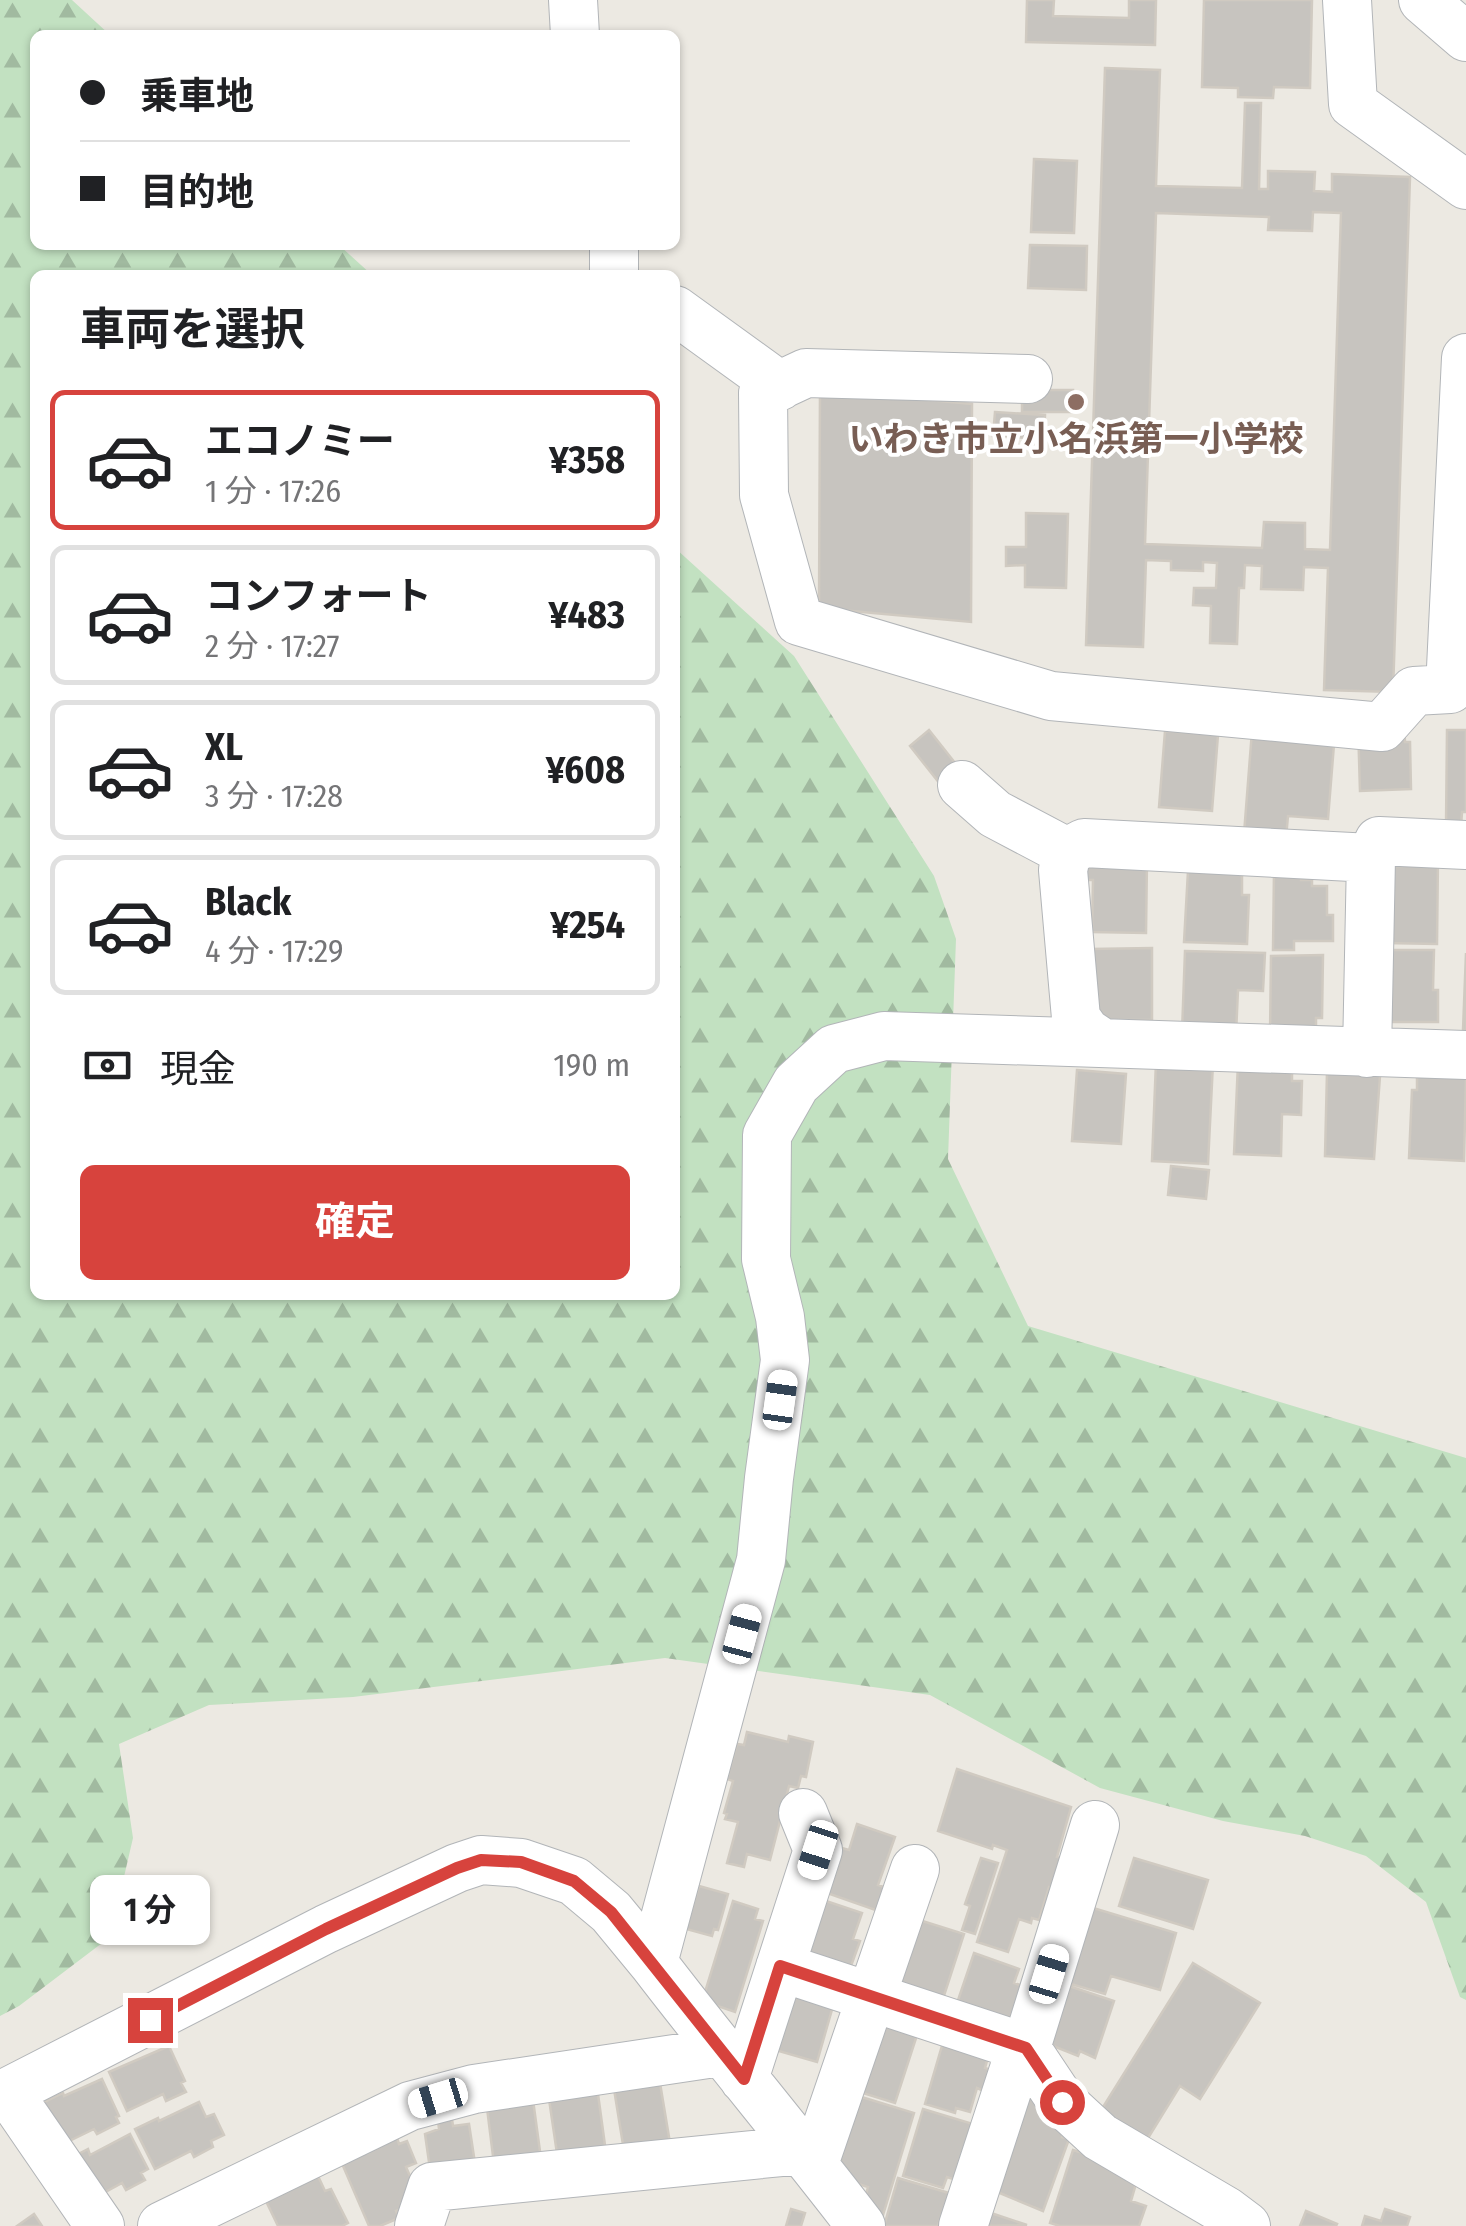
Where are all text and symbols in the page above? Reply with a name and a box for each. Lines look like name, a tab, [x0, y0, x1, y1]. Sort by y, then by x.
text: 乗車地	[140, 73, 254, 119]
text: 目的地	[140, 169, 254, 215]
text: 車両を選択	[80, 303, 305, 357]
marker: いわき市立小名浜第一小学校	[1065, 391, 1087, 413]
icon: car	[85, 415, 175, 505]
text: エコノミー	[205, 418, 395, 464]
place label: いわき市立小名浜第一小学校	[848, 418, 1304, 460]
text: ¥358	[549, 437, 625, 483]
text: 1 分 · 17:26	[205, 472, 341, 510]
icon: car	[85, 570, 175, 660]
text: コンフォート	[205, 573, 432, 619]
text: ¥483	[549, 592, 625, 638]
text: 2 分 · 17:27	[205, 627, 340, 665]
text: XL	[205, 724, 243, 770]
icon: car	[85, 725, 175, 815]
text: ¥608	[546, 747, 625, 793]
text: 3 分 · 17:28	[205, 777, 343, 815]
text: Black	[205, 879, 291, 925]
icon: car	[85, 880, 175, 970]
text: ¥254	[550, 902, 625, 948]
text: 4 分 · 17:29	[205, 932, 344, 970]
icon: cash	[80, 1038, 135, 1093]
text: 現金	[160, 1046, 236, 1092]
text: 190 m	[553, 1046, 630, 1084]
button: 確定	[80, 1165, 630, 1280]
car	[761, 1368, 799, 1432]
car	[720, 1601, 764, 1667]
car	[794, 1817, 842, 1883]
callout: 1 分	[90, 1875, 210, 1945]
text: 1 分	[124, 1891, 176, 1929]
car	[1026, 1941, 1072, 2007]
route end	[128, 1998, 173, 2043]
car	[405, 2075, 471, 2121]
route start	[1040, 2080, 1085, 2125]

